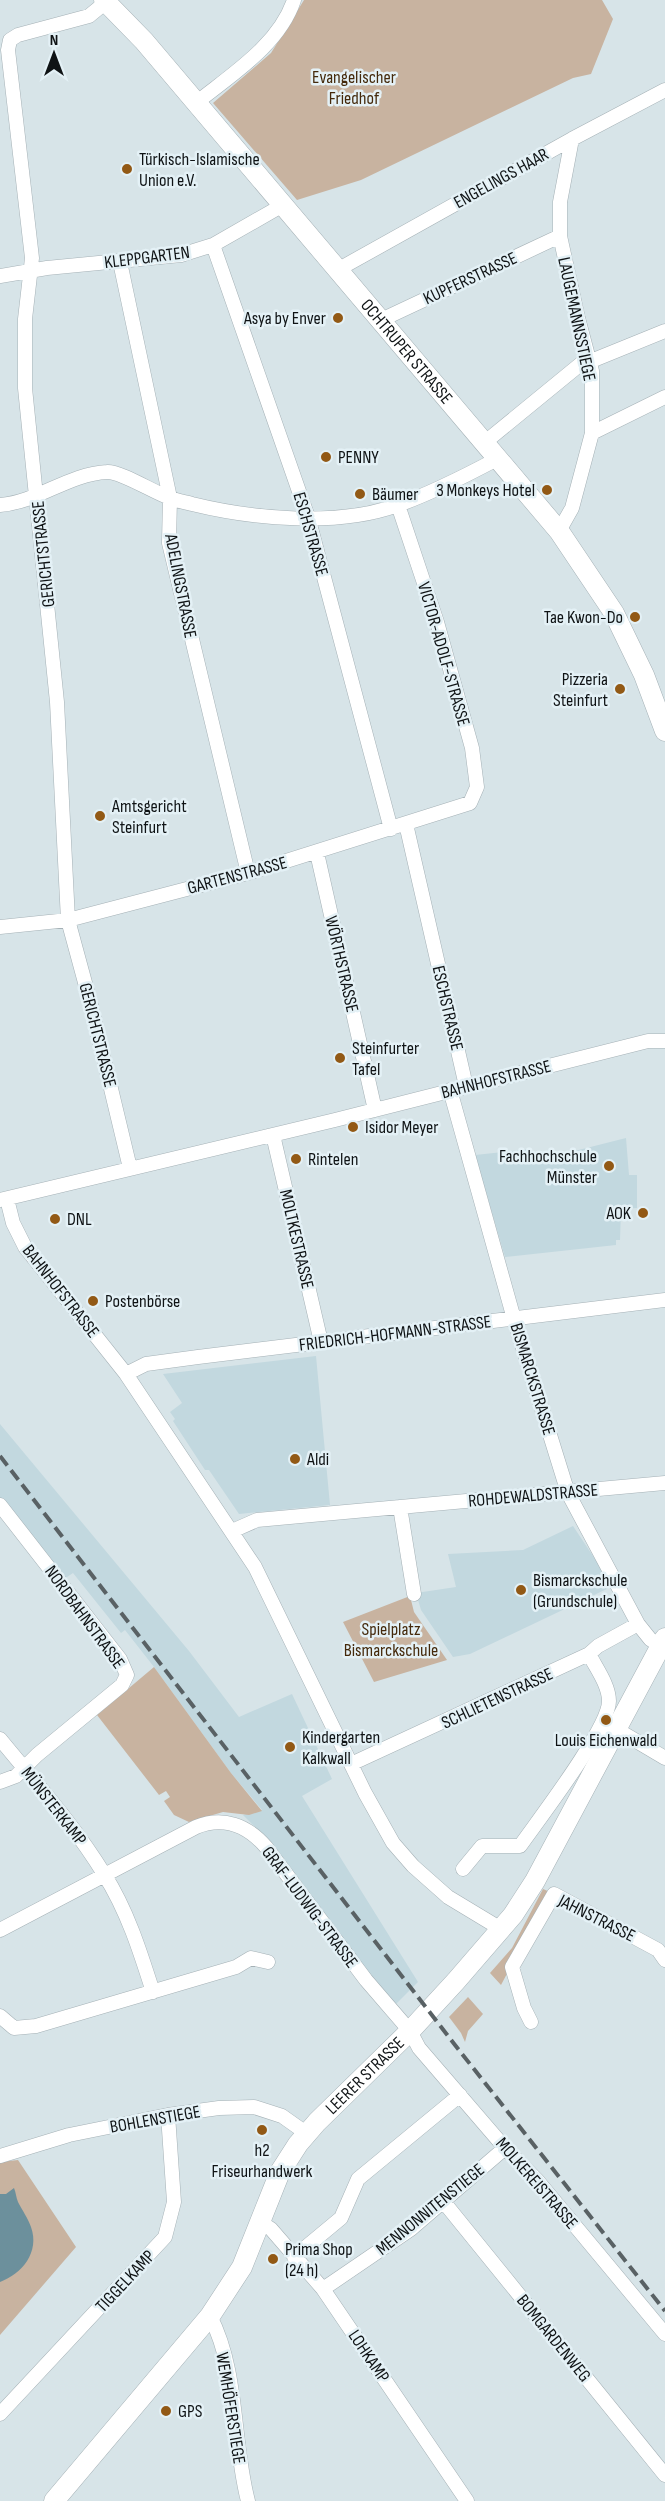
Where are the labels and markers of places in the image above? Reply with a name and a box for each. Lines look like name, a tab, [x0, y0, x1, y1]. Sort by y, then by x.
place label: Türkisch-Islamische Union e.V.	[139, 149, 260, 191]
marker: Türkisch-Islamische Union e.V.	[120, 162, 134, 176]
place label: Asya by Enver	[243, 308, 326, 329]
marker: Asya by Enver	[331, 311, 345, 325]
place label: PENNY	[338, 447, 379, 468]
marker: PENNY	[319, 450, 333, 464]
place label: 3 Monkeys Hotel	[436, 480, 535, 501]
marker: 3 Monkeys Hotel	[540, 483, 554, 497]
place label: Bäumer	[372, 484, 418, 505]
marker: Bäumer	[353, 487, 367, 501]
place label: Tae Kwon-Do	[544, 607, 623, 628]
marker: Tae Kwon-Do	[628, 610, 642, 624]
place label: Pizzeria Steinfurt	[553, 669, 609, 711]
marker: Pizzeria Steinfurt	[613, 682, 627, 696]
place label: Amtsgericht Steinfurt	[111, 796, 187, 838]
marker: Amtsgericht Steinfurt	[93, 809, 107, 823]
place label: Steinfurter Tafel	[352, 1038, 419, 1080]
marker: Steinfurter Tafel	[333, 1051, 347, 1065]
place label: Isidor Meyer	[365, 1117, 438, 1138]
marker: Isidor Meyer	[346, 1120, 360, 1134]
place label: Fachhochschule Münster	[499, 1146, 597, 1188]
place label: Rintelen	[308, 1149, 358, 1170]
marker: Rintelen	[289, 1152, 303, 1166]
marker: Fachhochschule Münster	[602, 1159, 616, 1173]
place label: AOK	[605, 1203, 632, 1224]
marker: AOK	[636, 1206, 650, 1220]
place label: DNL	[67, 1209, 92, 1230]
marker: DNL	[48, 1212, 62, 1226]
place label: Postenbörse	[105, 1291, 180, 1312]
marker: Postenbörse	[86, 1294, 100, 1308]
place label: Aldi	[306, 1449, 329, 1470]
marker: Aldi	[288, 1452, 302, 1466]
place label: Bismarckschule (Grundschule)	[533, 1570, 627, 1612]
marker: Bismarckschule (Grundschule)	[514, 1583, 528, 1597]
marker: Louis Eichenwald	[599, 1713, 613, 1727]
place label: Kindergarten Kalkwall	[302, 1727, 380, 1769]
place label: Louis Eichenwald	[555, 1730, 657, 1751]
marker: Kindergarten Kalkwall	[283, 1740, 297, 1754]
marker: h2 Friseurhandwerk	[255, 2123, 269, 2137]
place label: h2 Friseurhandwerk	[212, 2140, 313, 2182]
place label: Prima Shop (24 h)	[285, 2239, 353, 2281]
marker: Prima Shop (24 h)	[266, 2252, 280, 2266]
place label: GPS	[178, 2401, 203, 2422]
marker: GPS	[159, 2404, 173, 2418]

